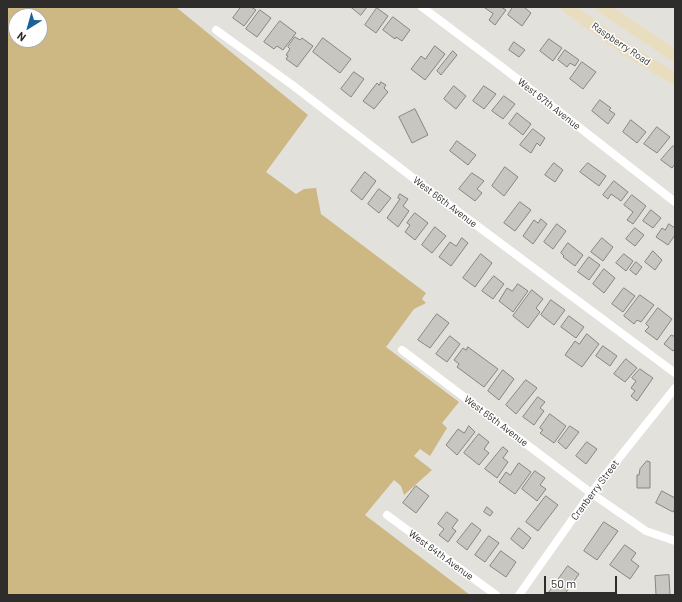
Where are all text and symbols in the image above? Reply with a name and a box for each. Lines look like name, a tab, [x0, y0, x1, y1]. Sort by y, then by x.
north arrow	[8, 8, 48, 48]
street label: Raspberry Road	[589, 20, 653, 68]
text: N	[14, 30, 28, 45]
street label: West 67th Avenue	[515, 76, 583, 132]
street label: West 66th Avenue	[411, 174, 479, 230]
street label: West 65th Avenue	[462, 393, 530, 449]
street label: Cranberry Street	[568, 457, 622, 523]
street label: West 64th Avenue	[406, 527, 476, 583]
scale bar	[546, 568, 619, 594]
text: 50 m	[551, 576, 576, 590]

